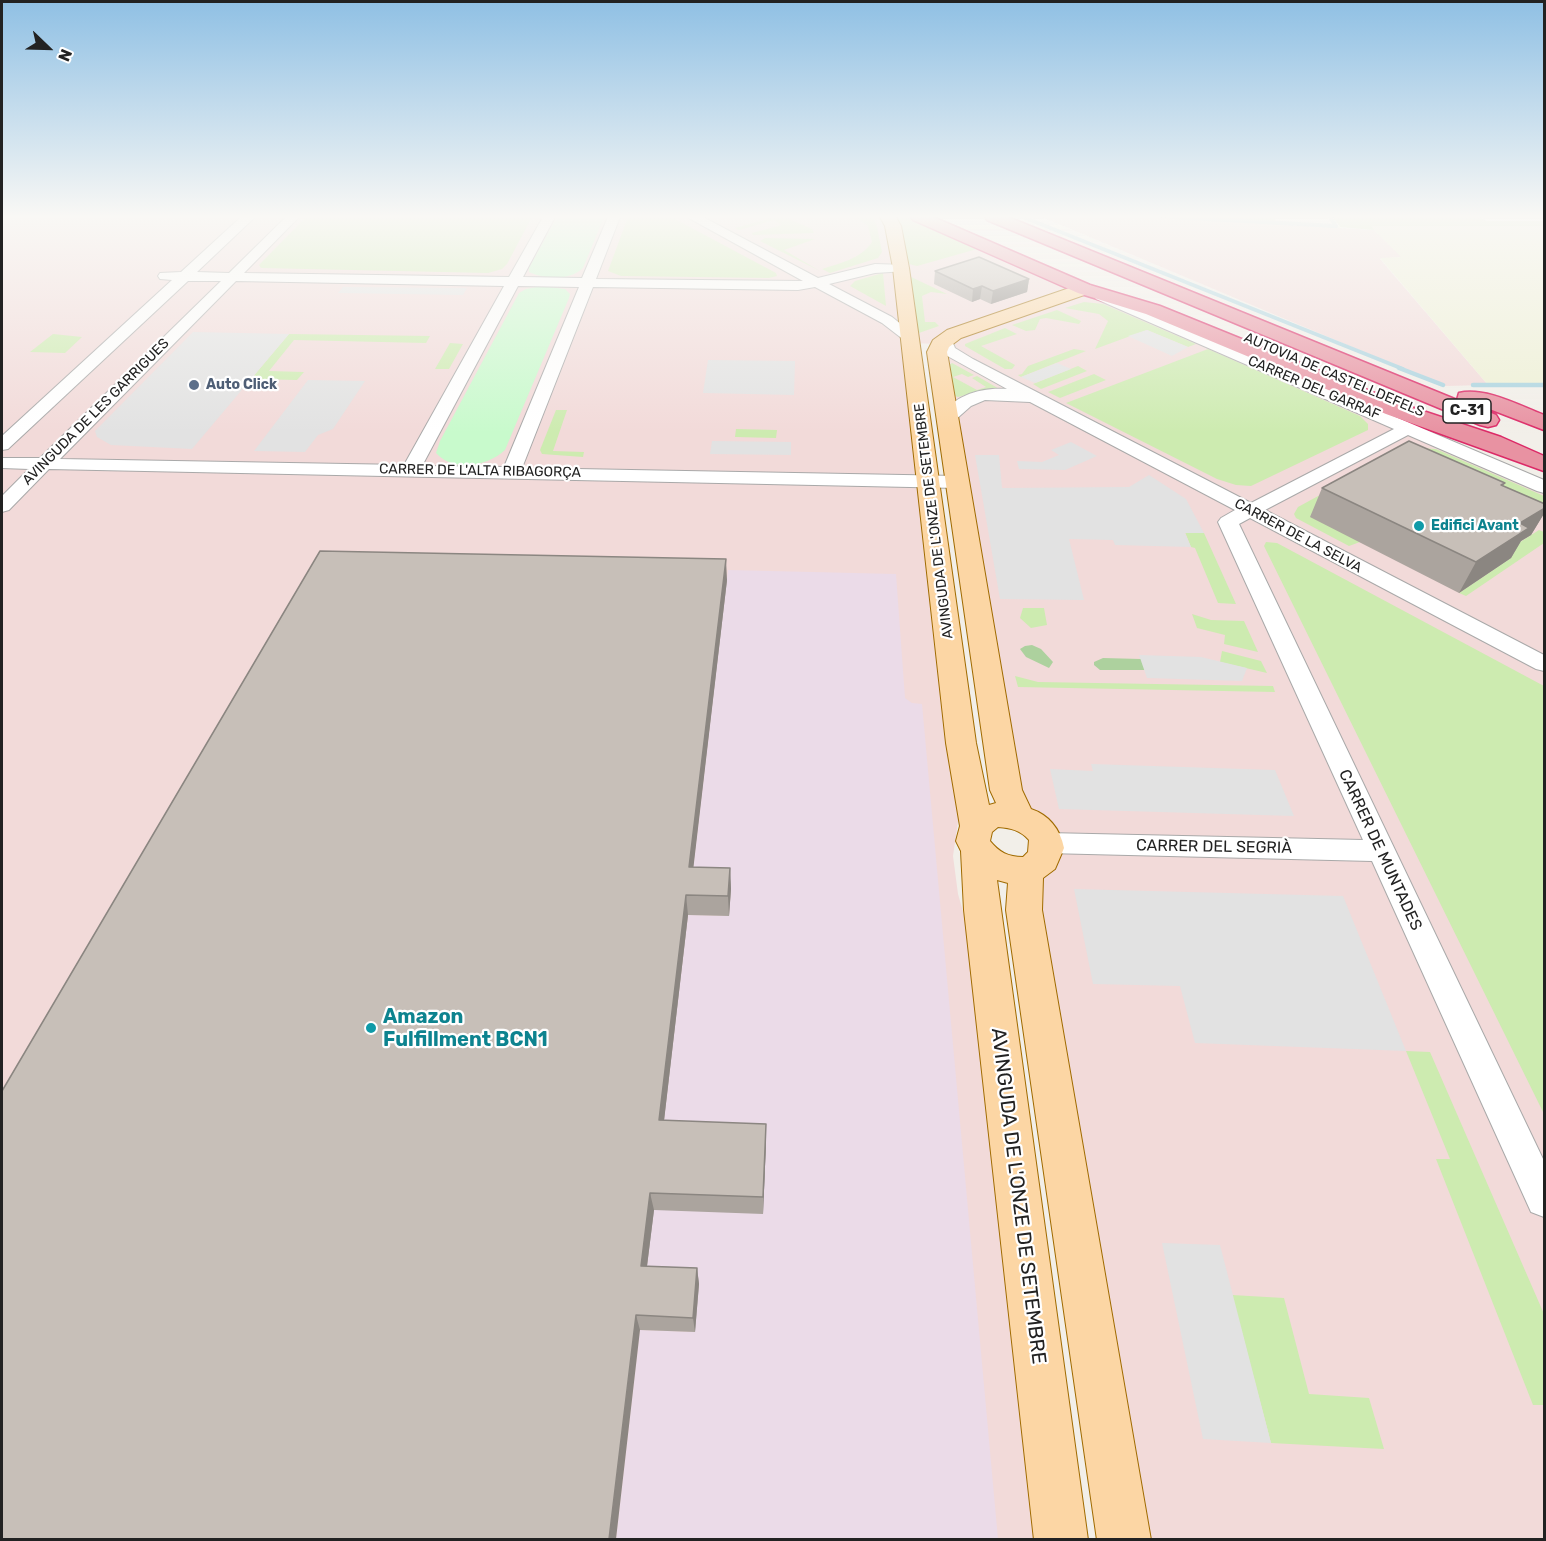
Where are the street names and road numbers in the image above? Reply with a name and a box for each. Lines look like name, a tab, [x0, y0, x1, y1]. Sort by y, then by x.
street label: AUTOVIA DE CASTELLDEFELS	[1241, 329, 1427, 421]
street label: AVINGUDA DE LES GARRIGUES	[19, 335, 173, 489]
street label: CARRER DEL GARRAF	[1245, 353, 1383, 423]
road number: C-31	[1443, 399, 1491, 423]
street label: AVINGUDA DE L'ONZE DE SETEMBRE	[911, 402, 957, 640]
street label: CARRER DE L'ALTA RIBAGORÇA	[379, 461, 581, 481]
street label: CARRER DE LA SELVA	[1231, 495, 1365, 577]
street label: CARRER DE MUNTADES	[1334, 766, 1426, 934]
street label: CARRER DEL SEGRIÀ	[1136, 836, 1292, 858]
street label: AVINGUDA DE L'ONZE DE SETEMBRE	[985, 1026, 1051, 1366]

